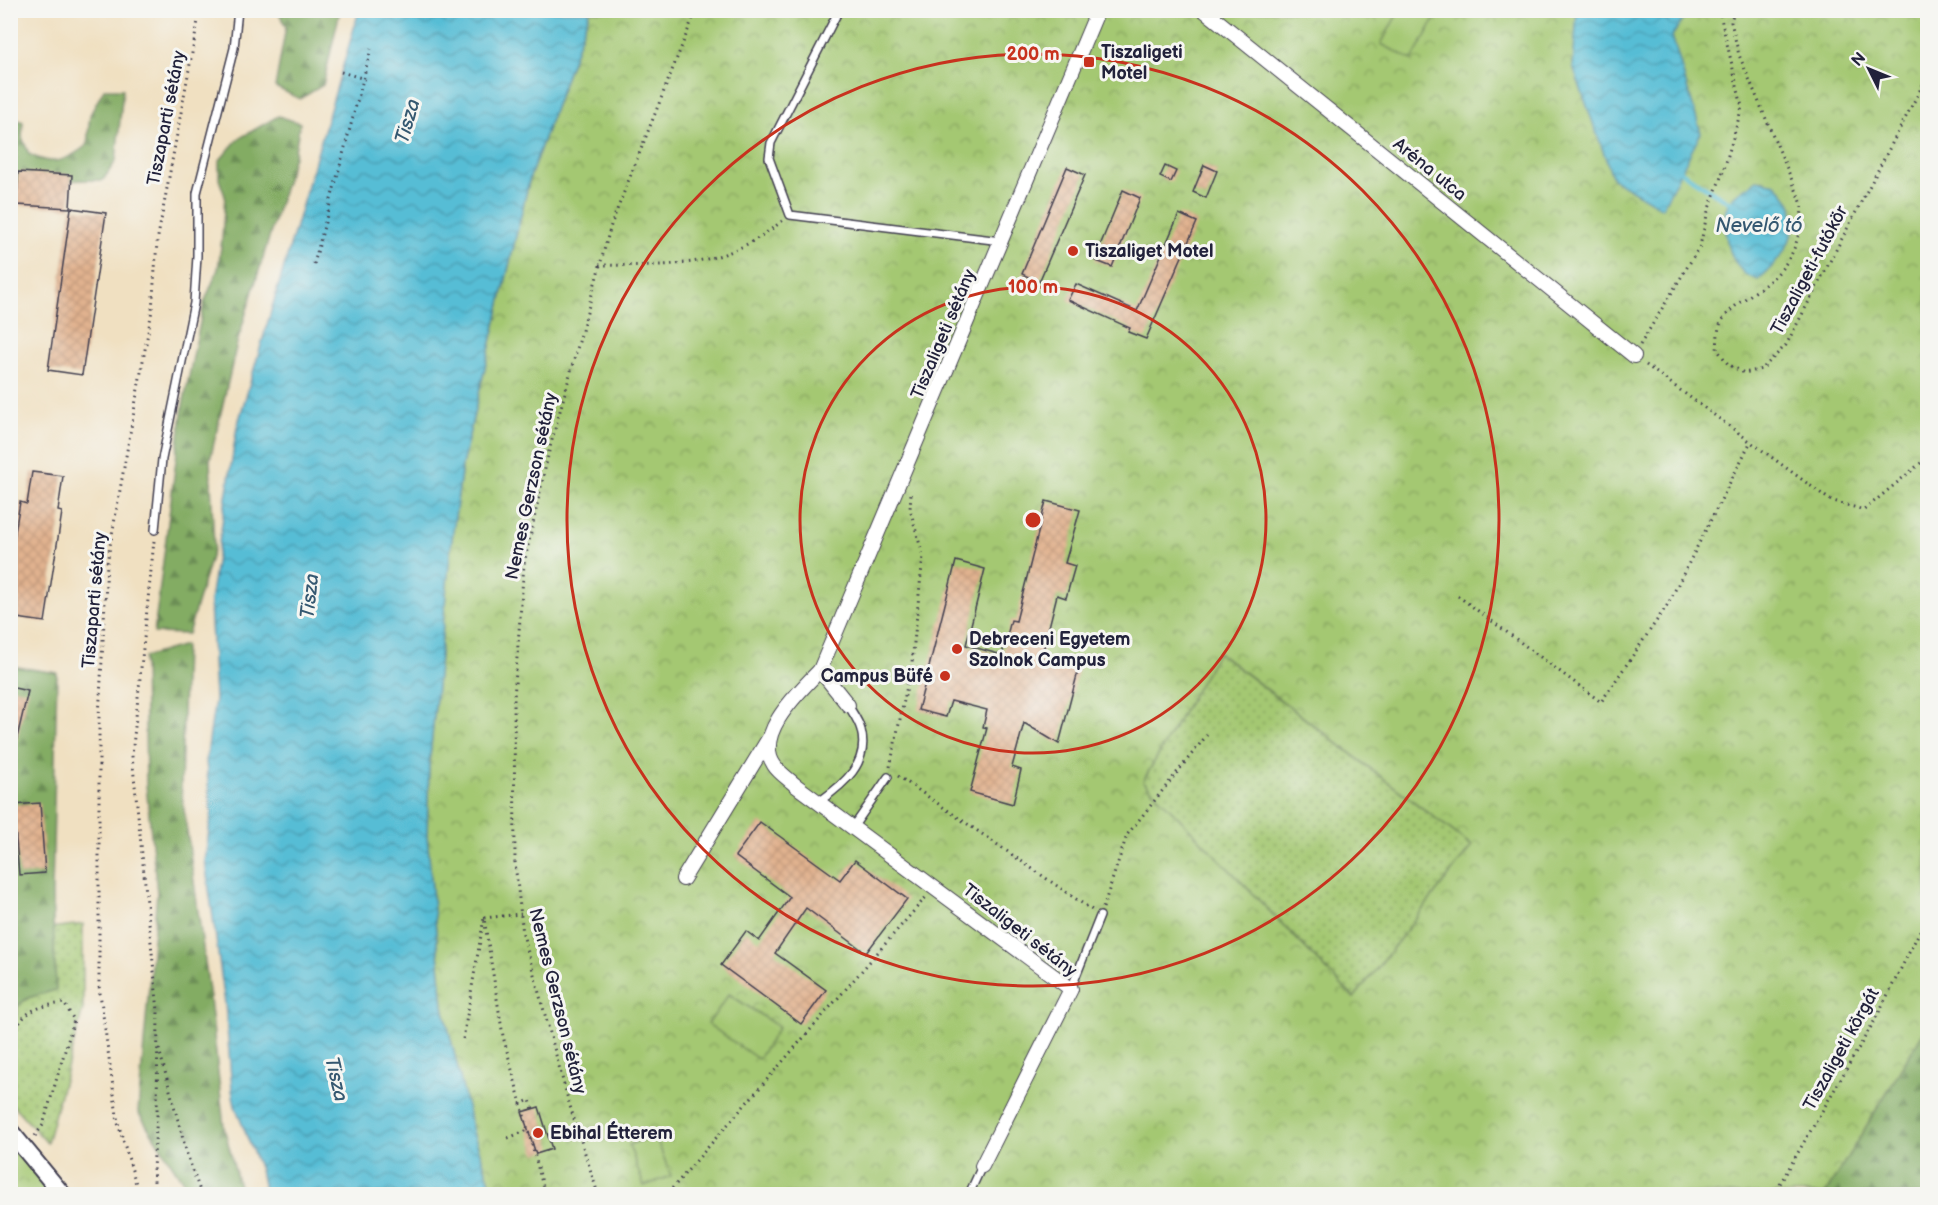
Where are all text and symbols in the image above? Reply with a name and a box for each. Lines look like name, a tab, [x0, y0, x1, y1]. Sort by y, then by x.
north arrow	[1839, 39, 1899, 99]
place label: Tiszaligeti Motel	[1101, 42, 1183, 84]
text: 200 m	[1006, 44, 1060, 65]
street label: Tiszaparti sétány	[143, 48, 190, 187]
text: N	[1848, 49, 1870, 71]
marker: Tiszaligeti Motel	[1082, 55, 1096, 69]
water label: Tisza	[390, 96, 426, 146]
street label: Aréna utca	[1389, 134, 1470, 205]
street label: Tiszaligeti-futókör	[1767, 202, 1853, 338]
water label: Nevelő tó	[1716, 214, 1802, 238]
place label: Tiszaliget Motel	[1085, 241, 1213, 262]
marker: Tiszaliget Motel	[1066, 244, 1080, 258]
street label: Tiszaligeti sétány	[907, 265, 981, 402]
text: 100 m	[1008, 277, 1058, 298]
street label: Nemes Gerzson sétány	[501, 390, 562, 581]
centre of rings	[1023, 510, 1043, 530]
street label: Tiszaparti sétány	[78, 530, 111, 669]
water label: Tisza	[296, 572, 324, 620]
place label: Debreceni Egyetem Szolnok Campus	[969, 629, 1130, 671]
marker: Debreceni Egyetem Szolnok Campus	[950, 642, 964, 656]
place label: Campus Büfé	[821, 666, 933, 687]
marker: Campus Büfé	[938, 669, 952, 683]
street label: Tiszaligeti sétány	[958, 879, 1082, 982]
street label: Nemes Gerzson sétány	[524, 906, 591, 1097]
street label: Tiszaligeti körgát	[1799, 984, 1884, 1114]
water label: Tisza	[319, 1054, 353, 1104]
place label: Ebihal Étterem	[550, 1121, 673, 1144]
marker: Ebihal Étterem	[531, 1126, 545, 1140]

